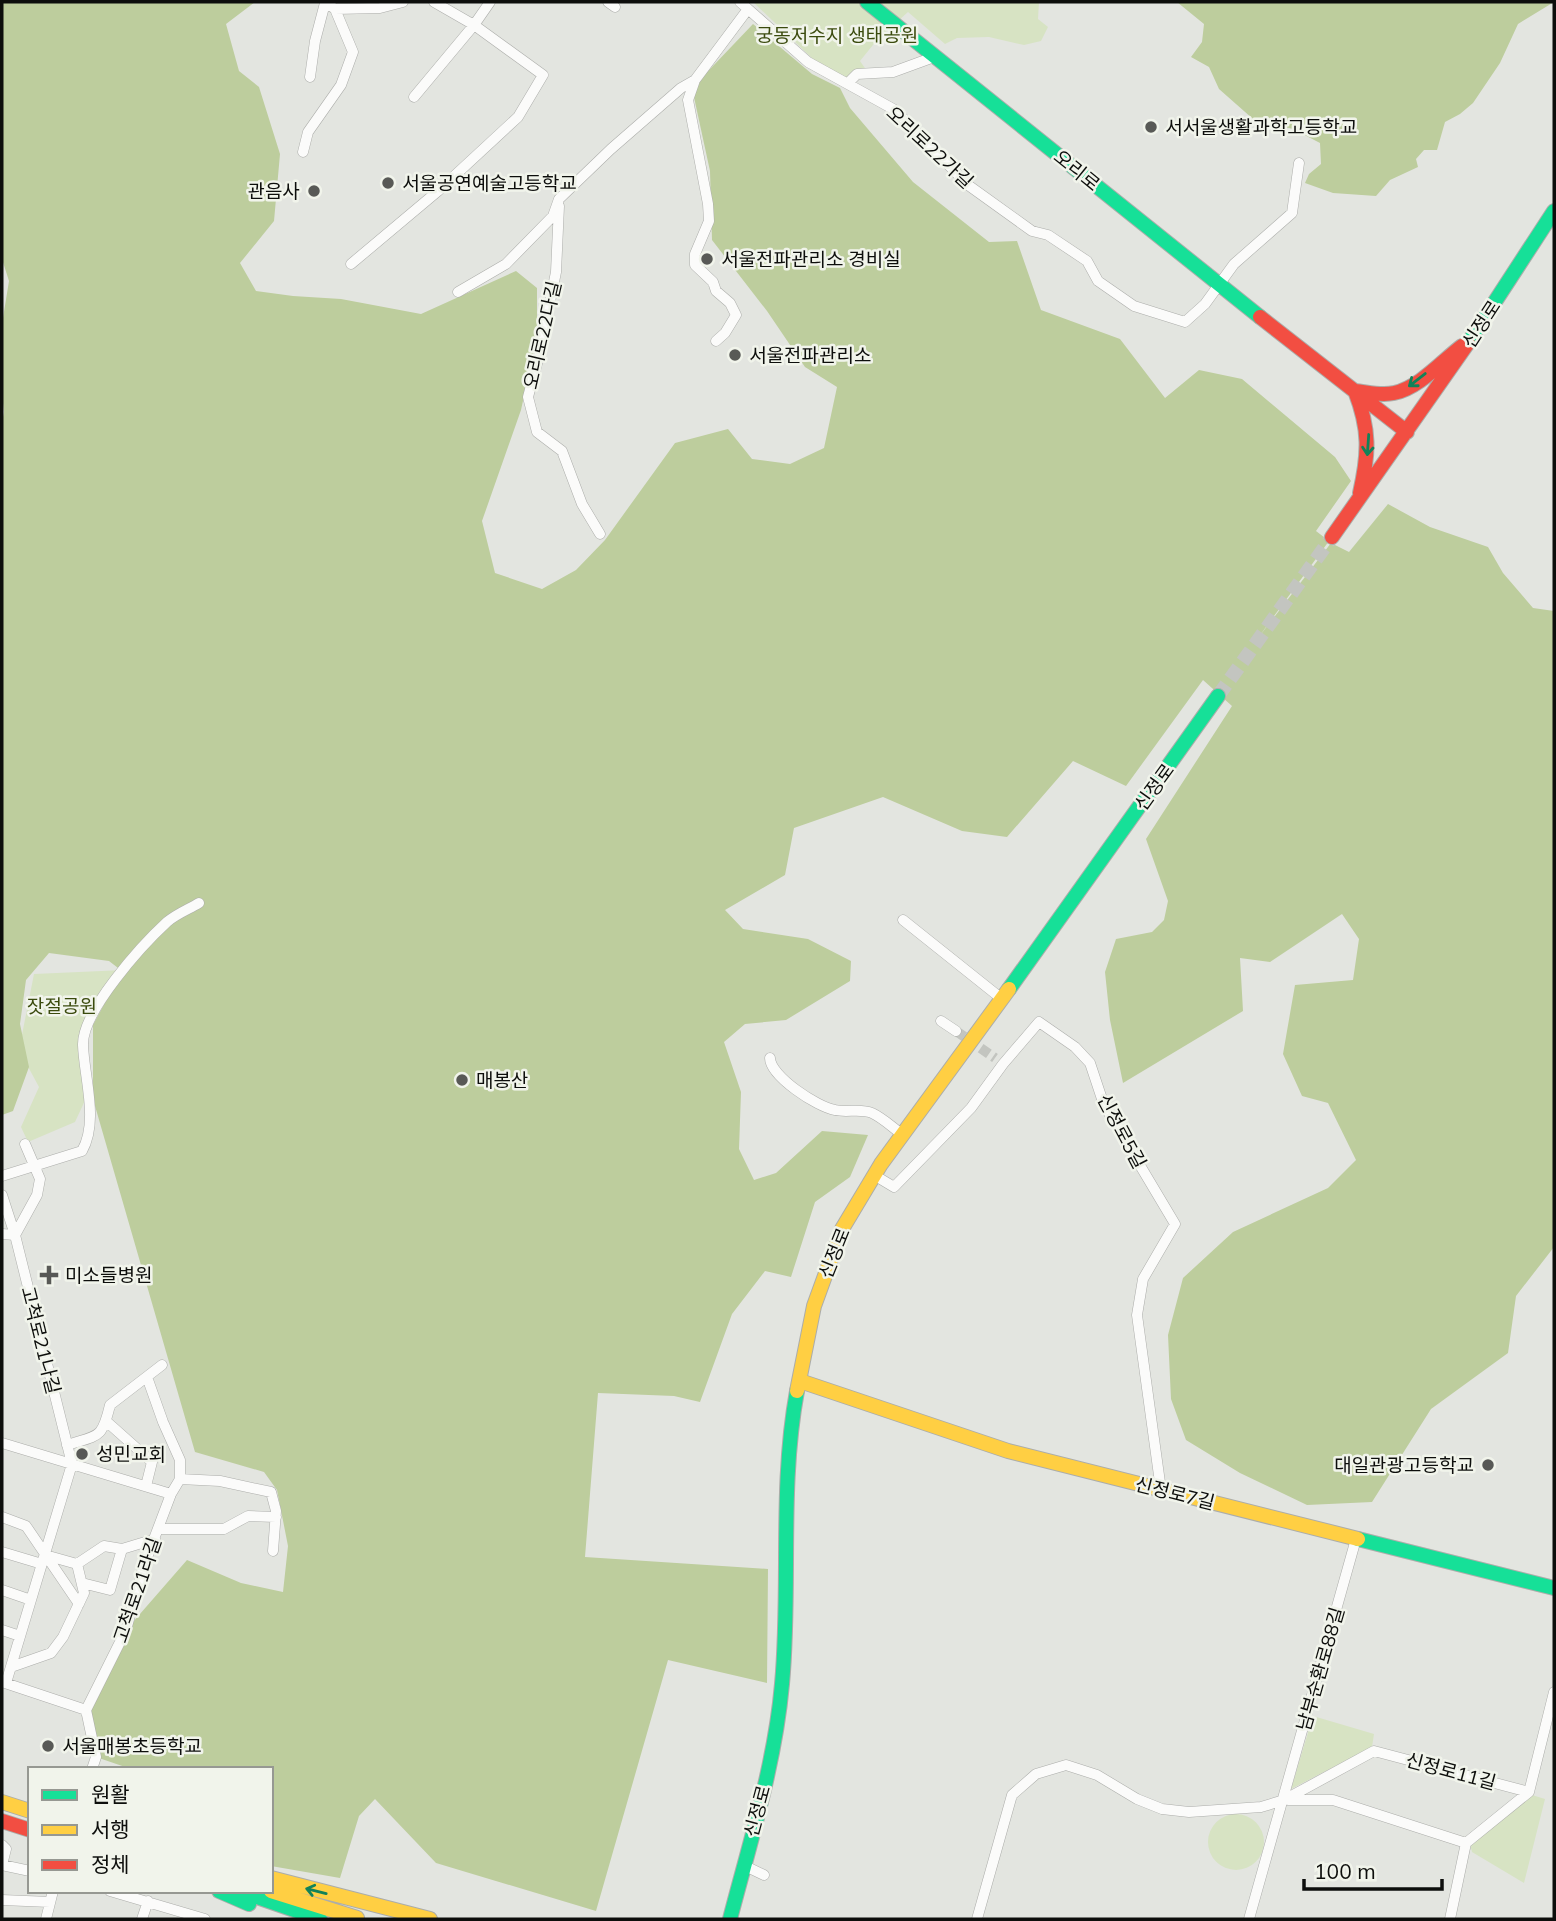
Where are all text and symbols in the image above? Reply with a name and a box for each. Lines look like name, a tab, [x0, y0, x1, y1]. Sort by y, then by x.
park label: 궁동저수지 생태공원	[756, 23, 918, 47]
street label: 오리로22가길	[882, 101, 978, 193]
place label: 서서울생활과학고등학교	[1165, 115, 1357, 139]
marker: 서서울생활과학고등학교	[1143, 119, 1159, 135]
street label: 오리로	[1049, 144, 1105, 196]
place label: 서울공연예술고등학교	[402, 171, 577, 195]
marker: 서울공연예술고등학교	[380, 175, 396, 191]
place label: 관음사	[248, 179, 300, 203]
marker: 관음사	[306, 183, 322, 199]
place label: 서울전파관리소 경비실	[721, 247, 901, 271]
marker: 서울전파관리소 경비실	[699, 251, 715, 267]
street label: 오리로22다길	[518, 279, 566, 391]
street label: 신정로	[1457, 295, 1505, 353]
place label: 서울전파관리소	[749, 343, 871, 367]
marker: 서울전파관리소	[727, 347, 743, 363]
one-way arrow	[1408, 373, 1426, 388]
one-way arrow	[1361, 433, 1374, 456]
street label: 신정로	[1129, 759, 1179, 815]
park label: 잣절공원	[27, 994, 97, 1018]
place label: 매봉산	[476, 1068, 528, 1092]
marker: 매봉산	[454, 1072, 470, 1088]
street label: 신정로5길	[1092, 1089, 1152, 1173]
street label: 신정로	[813, 1224, 855, 1282]
place label: 미소들병원	[65, 1263, 152, 1287]
marker: 미소들병원	[39, 1265, 59, 1285]
street label: 고척로21나길	[16, 1284, 66, 1396]
place label: 성민교회	[96, 1442, 166, 1466]
marker: 성민교회	[74, 1446, 90, 1462]
place label: 대일관광고등학교	[1334, 1453, 1474, 1477]
marker: 대일관광고등학교	[1480, 1457, 1496, 1473]
street label: 신정로7길	[1133, 1472, 1217, 1514]
street label: 고척로21라길	[108, 1534, 166, 1646]
street label: 남부순환로88길	[1291, 1604, 1349, 1734]
place label: 서울매봉초등학교	[62, 1734, 202, 1758]
marker: 서울매봉초등학교	[40, 1738, 56, 1754]
street label: 신정로11길	[1403, 1747, 1499, 1795]
legend	[28, 1767, 273, 1893]
text: 원활	[91, 1781, 130, 1807]
street label: 신정로	[739, 1783, 775, 1839]
text: 서행	[91, 1816, 130, 1842]
scale bar	[1304, 1848, 1442, 1892]
text: 정체	[91, 1851, 130, 1877]
text: 100 m	[1314, 1858, 1376, 1884]
one-way arrow	[305, 1884, 328, 1897]

